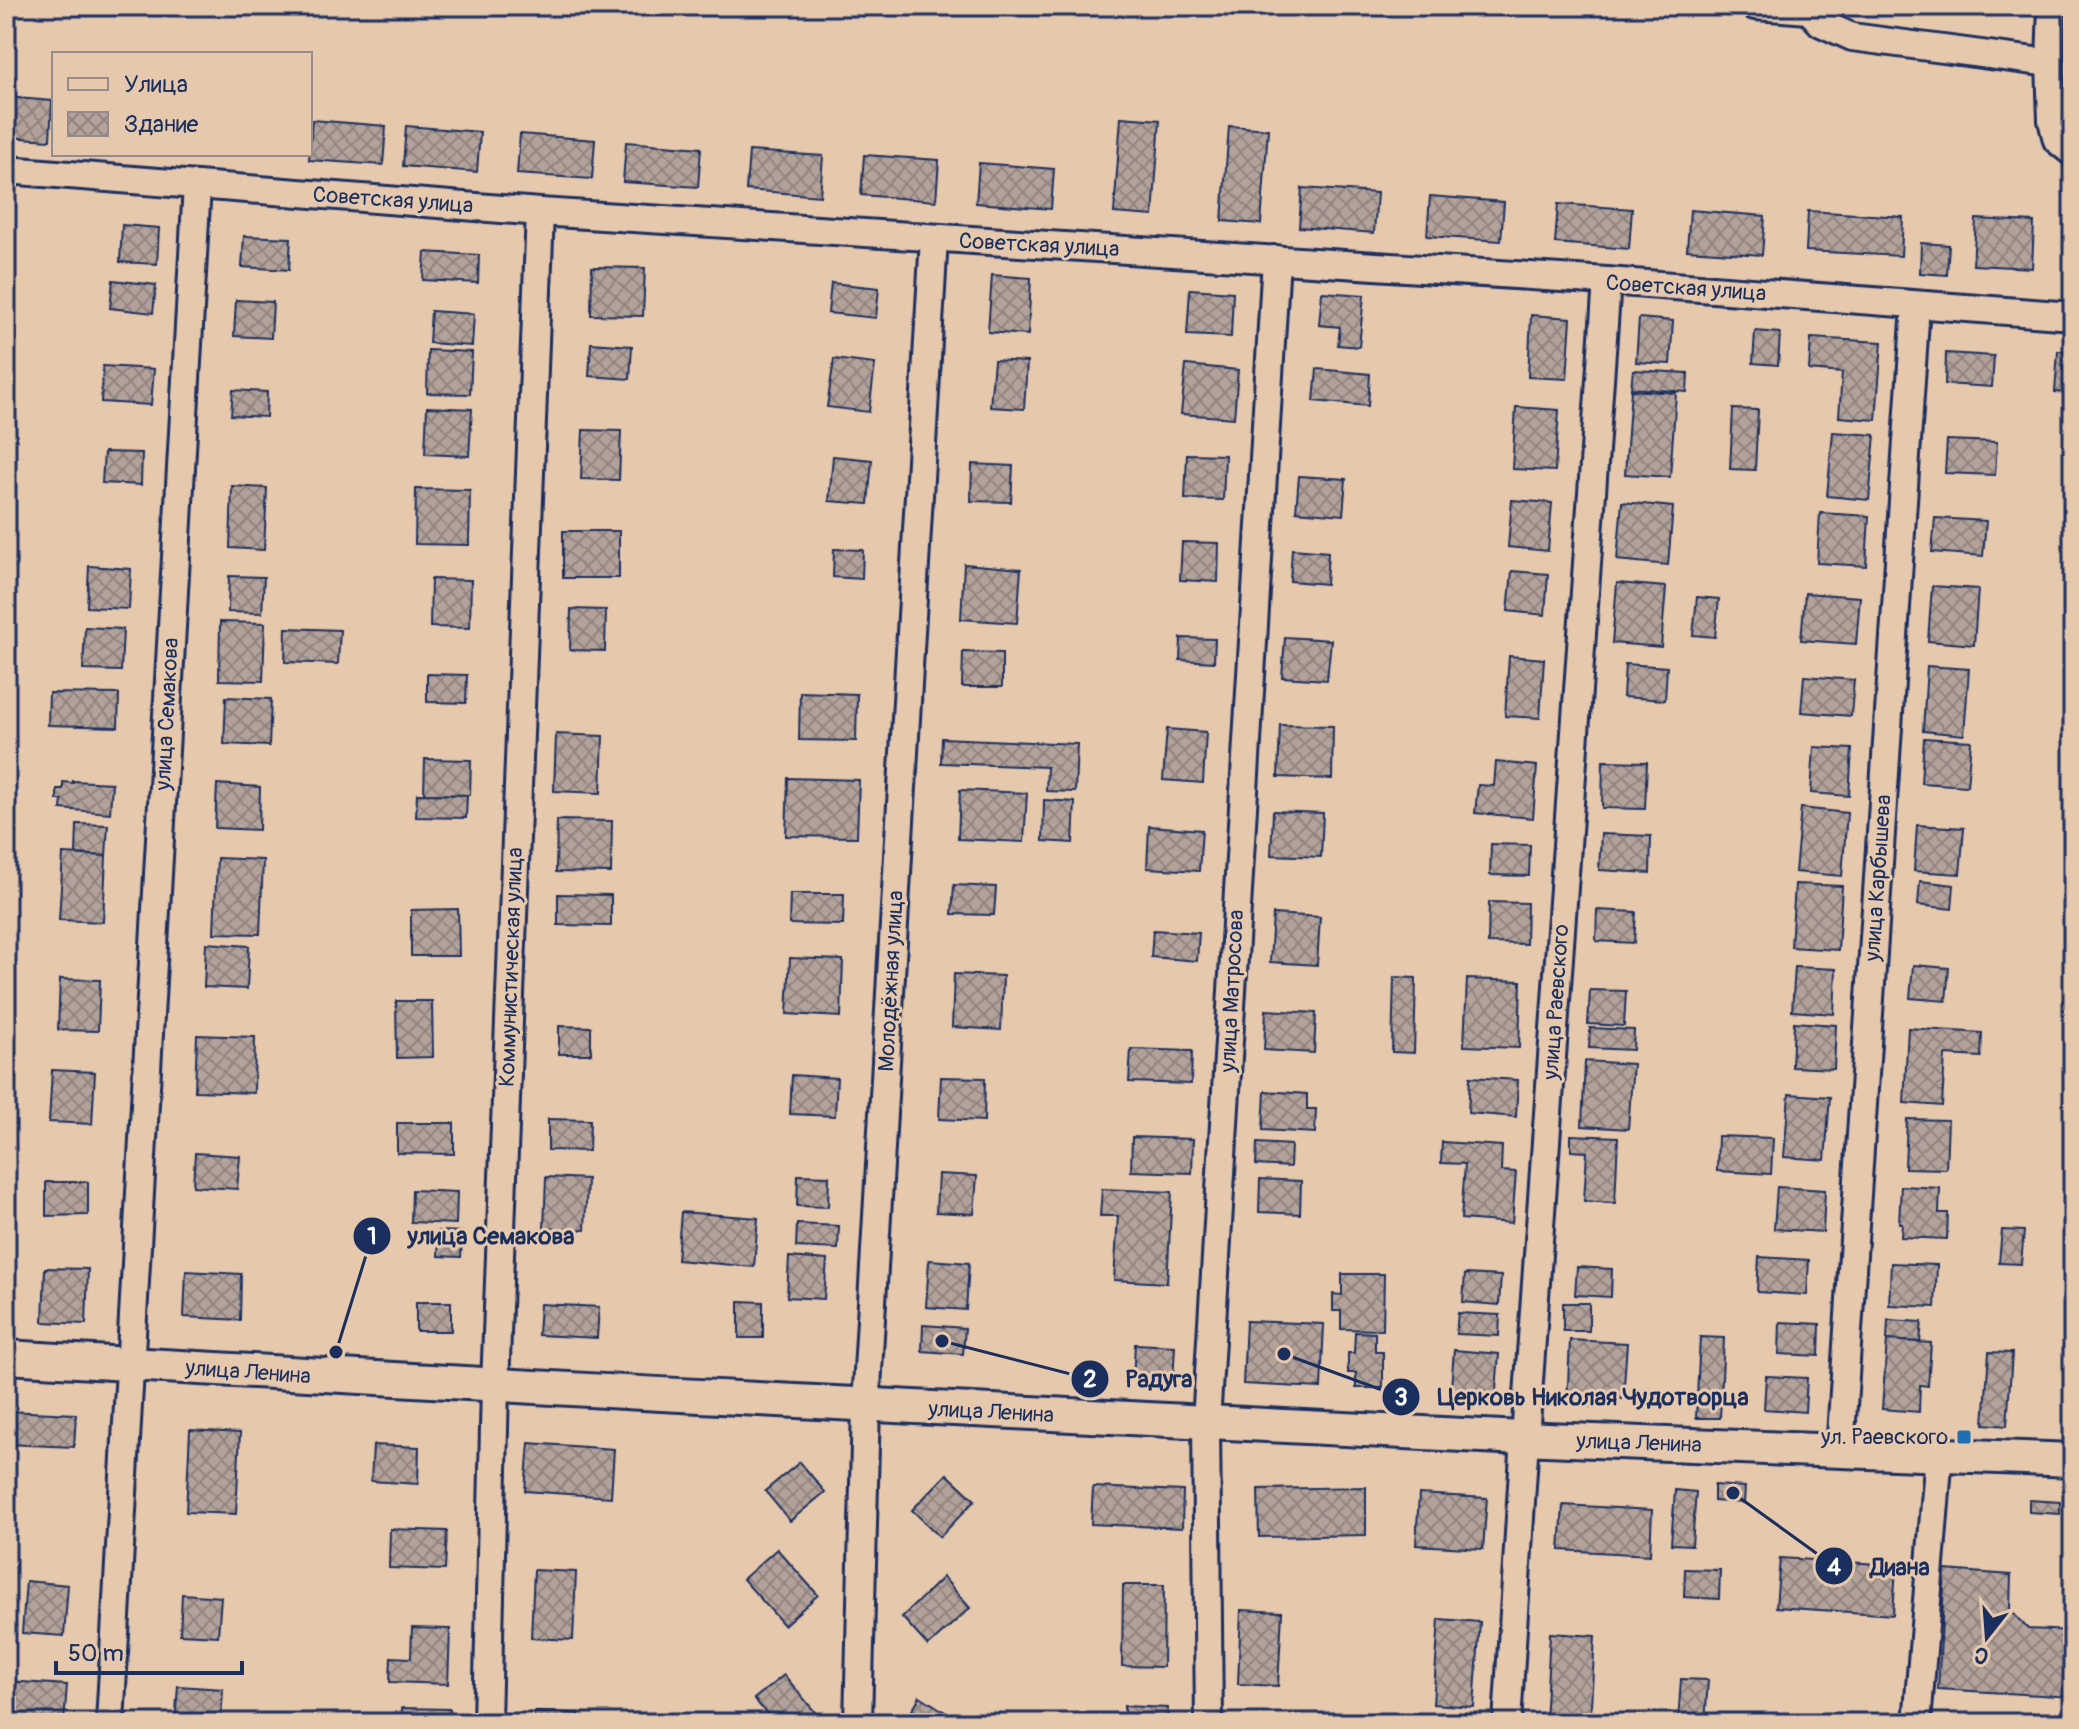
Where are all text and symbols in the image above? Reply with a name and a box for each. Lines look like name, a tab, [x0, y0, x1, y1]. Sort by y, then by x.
legend	[52, 52, 312, 156]
text: Улица	[124, 70, 188, 99]
text: Здание	[124, 110, 199, 139]
street label: Советская улица	[312, 180, 474, 220]
street label: Советская улица	[958, 227, 1120, 263]
street label: Советская улица	[1605, 268, 1767, 308]
street label: улица Семакова	[149, 637, 185, 792]
street label: улица Карбышева	[1858, 794, 1898, 963]
street label: Коммунистическая улица	[493, 847, 529, 1087]
street label: Молодёжная улица	[872, 890, 910, 1072]
street label: улица Матросова	[1214, 909, 1250, 1074]
street label: улица Раевского	[1537, 923, 1575, 1082]
callout: улица Семакова	[352, 1212, 590, 1260]
text: 1	[367, 1222, 377, 1251]
text: улица Семакова	[407, 1222, 574, 1251]
street label: улица Ленина	[183, 1354, 312, 1390]
callout: Радуга	[1070, 1355, 1209, 1403]
text: 2	[1083, 1365, 1097, 1394]
text: Радуга	[1125, 1365, 1193, 1394]
callout: Церковь Николая Чудотворца	[1381, 1373, 1765, 1421]
text: 3	[1394, 1383, 1408, 1412]
text: Церковь Николая Чудотворца	[1437, 1383, 1749, 1412]
street label: улица Ленина	[927, 1395, 1054, 1429]
place label: ул. Раевского	[1820, 1423, 1948, 1451]
street label: улица Ленина	[1575, 1427, 1702, 1459]
marker: ул. Раевского	[1955, 1428, 1973, 1446]
callout: Диана	[1814, 1542, 1945, 1590]
text: 4	[1827, 1553, 1841, 1582]
text: Диана	[1868, 1553, 1930, 1582]
north arrow	[1947, 1597, 2027, 1677]
scale bar	[56, 1625, 242, 1675]
text: 50 m	[68, 1639, 124, 1668]
text: С	[1970, 1640, 1992, 1671]

